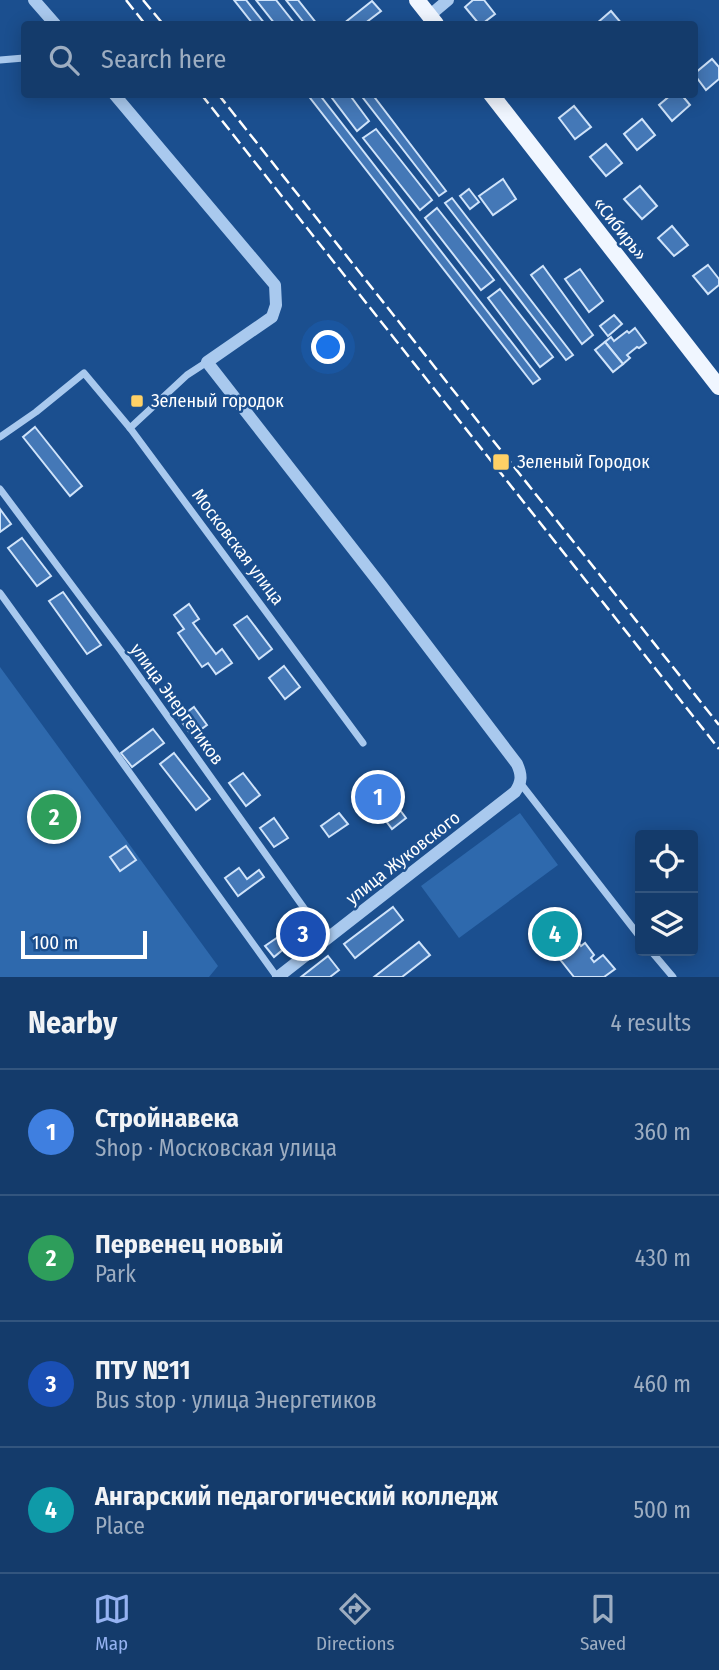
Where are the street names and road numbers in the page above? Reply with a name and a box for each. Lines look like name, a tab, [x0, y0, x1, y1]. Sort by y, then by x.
street label: «Сибирь»	[588, 193, 652, 265]
street label: Московская улица	[187, 485, 289, 610]
street label: улица Энергетиков	[126, 639, 228, 769]
street label: улица Жуковского	[342, 807, 464, 909]

